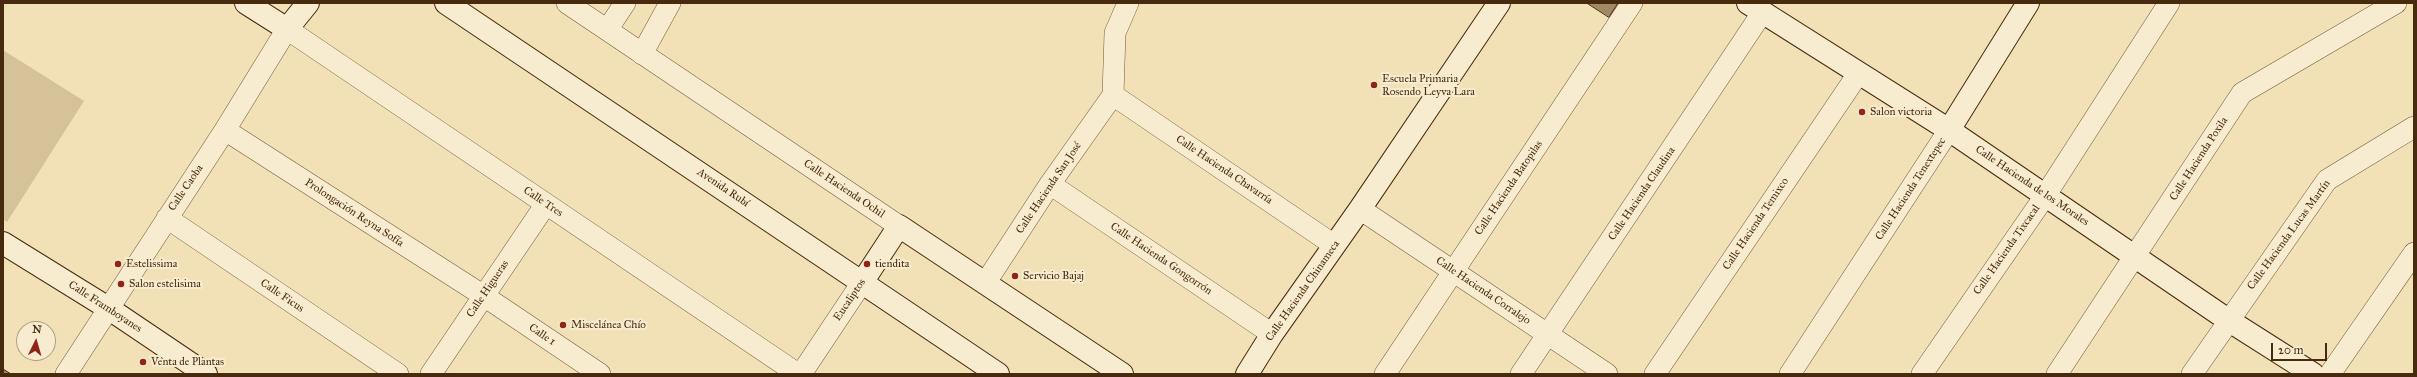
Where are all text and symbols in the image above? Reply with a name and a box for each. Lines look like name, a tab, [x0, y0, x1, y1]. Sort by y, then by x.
place label: Escuela Primaria Rosendo Leyva Lara	[1382, 72, 1475, 98]
marker: Escuela Primaria Rosendo Leyva Lara	[1369, 80, 1379, 90]
place label: Salon victoria	[1870, 105, 1932, 119]
marker: Salon victoria	[1857, 107, 1867, 117]
street label: Calle Hacienda Poxila	[2167, 115, 2231, 203]
street label: Calle Hacienda Chavarría	[1173, 133, 1275, 207]
street label: Calle Hacienda Tenextepec	[1873, 135, 1949, 243]
street label: Calle Hacienda Batopilas	[1472, 138, 1546, 238]
street label: Calle Hacienda San José	[1013, 140, 1085, 236]
street label: Calle Hacienda de los Morales	[1973, 143, 2091, 229]
street label: Calle Hacienda Claudina	[1606, 145, 1678, 243]
street label: Calle Hacienda Ochil	[801, 157, 887, 221]
street label: Calle Caoba	[166, 162, 206, 214]
street label: Avenida Rubí	[694, 166, 752, 210]
street label: Calle Hacienda Temixco	[1720, 175, 1792, 273]
street label: Prolongación Reyna Sofía	[302, 176, 406, 250]
street label: Calle Hacienda Lucas Martín	[2245, 178, 2333, 292]
street label: Calle Tres	[521, 184, 565, 220]
street label: Calle Hacienda Tixcacal	[1971, 202, 2043, 298]
street label: Calle Hacienda Gongorrón	[1108, 220, 1214, 298]
street label: Calle Hacienda Chinameca	[1263, 238, 1343, 344]
street label: Calle Hacienda Corralejo	[1433, 254, 1533, 328]
place label: Estelissima	[126, 257, 177, 271]
place label: tiendita	[875, 257, 909, 271]
street label: Calle Higueras	[464, 258, 512, 320]
marker: Estelissima	[113, 259, 123, 269]
marker: tiendita	[862, 259, 872, 269]
place label: Servicio Bajaj	[1023, 269, 1084, 283]
marker: Servicio Bajaj	[1010, 271, 1020, 281]
street label: Eucaliptos	[831, 276, 869, 324]
place label: Salon estelisima	[129, 277, 201, 291]
street label: Calle Ficus	[258, 277, 306, 315]
street label: Calle Framboyanes	[66, 278, 144, 336]
marker: Salon estelisima	[116, 279, 126, 289]
place label: Miscelánea Chío	[571, 318, 646, 332]
marker: Miscelánea Chío	[558, 320, 568, 330]
north arrow	[16, 321, 56, 361]
street label: Calle 1	[526, 321, 558, 349]
text: N	[32, 323, 42, 336]
scale bar	[2273, 335, 2329, 361]
text: 20 m	[2278, 343, 2304, 357]
place label: Venta de Plantas	[151, 355, 224, 369]
marker: Venta de Plantas	[138, 357, 148, 367]

